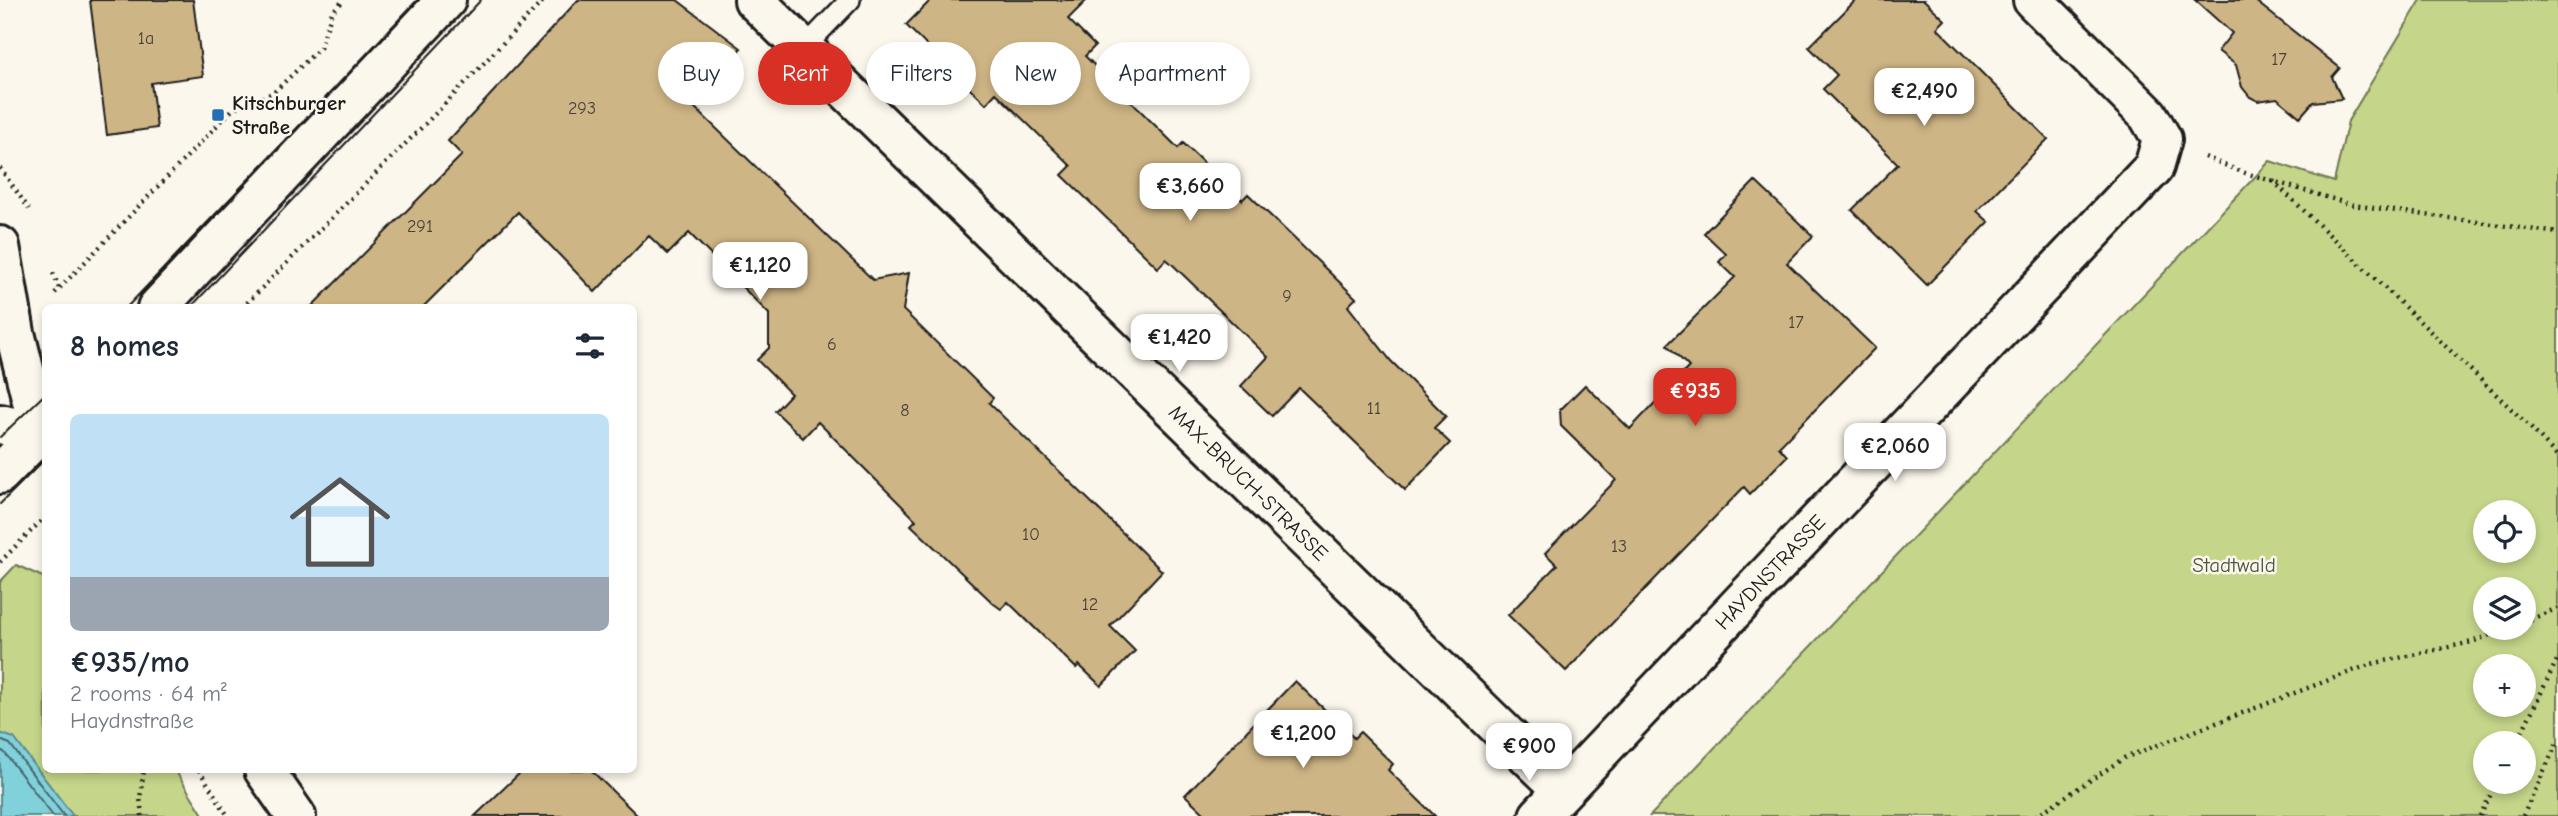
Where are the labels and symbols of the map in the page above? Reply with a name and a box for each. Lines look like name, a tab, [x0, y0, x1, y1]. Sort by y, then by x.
house number: 1a	[138, 28, 154, 49]
house number: 17	[2271, 49, 2287, 70]
pin: €2,490	[1867, 68, 1981, 128]
place label: Kitschburger Straße	[232, 91, 346, 139]
house number: 293	[568, 98, 596, 119]
marker: Kitschburger Straße	[210, 107, 226, 123]
pin: €3,660	[1133, 164, 1247, 223]
house number: 291	[407, 216, 433, 237]
pin: €1,120	[703, 243, 817, 302]
house number: 9	[1282, 286, 1292, 307]
house number: 17	[1788, 312, 1804, 333]
pin: €1,420	[1122, 314, 1236, 374]
house number: 6	[827, 334, 837, 355]
pin: €935	[1654, 368, 1736, 428]
house number: 11	[1367, 398, 1381, 419]
house number: 8	[900, 400, 910, 421]
street label: MAX-BRUCH-STRASSE	[1164, 400, 1333, 566]
pin: €2,060	[1838, 424, 1952, 483]
street label: HAYDNSTRASSE	[1710, 510, 1830, 634]
house number: 10	[1022, 524, 1040, 545]
house number: 13	[1611, 536, 1627, 557]
park label: Stadtwald	[2192, 553, 2276, 577]
house number: 12	[1082, 594, 1098, 615]
pin: €1,200	[1246, 710, 1360, 770]
pin: €900	[1488, 724, 1570, 783]

